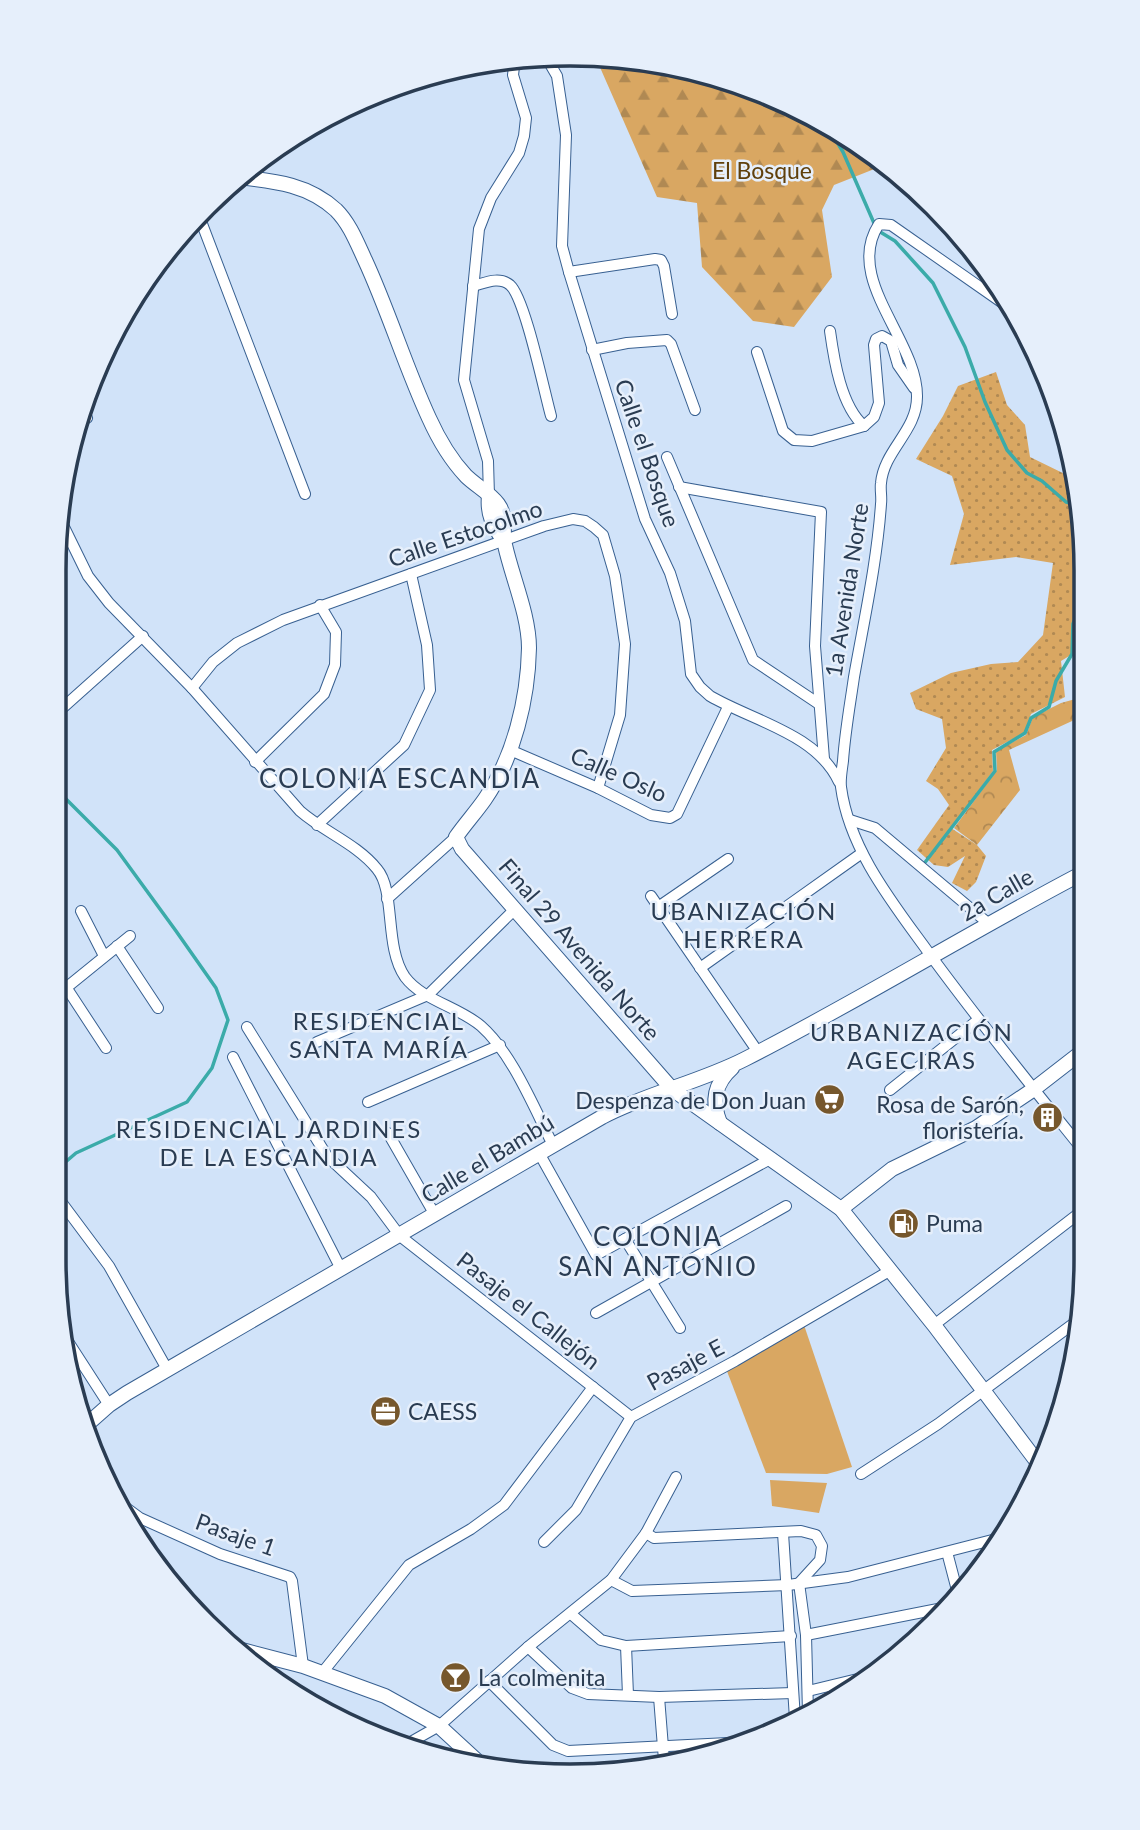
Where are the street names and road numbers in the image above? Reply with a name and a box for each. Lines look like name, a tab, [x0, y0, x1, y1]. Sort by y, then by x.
street label: Calle el Bosque	[610, 375, 686, 531]
street label: Calle Estocolmo	[384, 494, 546, 572]
street label: 1a Avenida Norte	[818, 501, 874, 679]
street label: Calle Oslo	[567, 740, 671, 808]
street label: Final 29 Avenida Norte	[493, 852, 667, 1046]
street label: 2a Calle	[954, 862, 1038, 926]
street label: Calle el Bambú	[416, 1107, 558, 1209]
street label: Pasaje el Callejón	[452, 1245, 606, 1375]
street label: Pasaje E	[642, 1332, 728, 1396]
street label: Pasaje 1	[192, 1507, 280, 1561]

